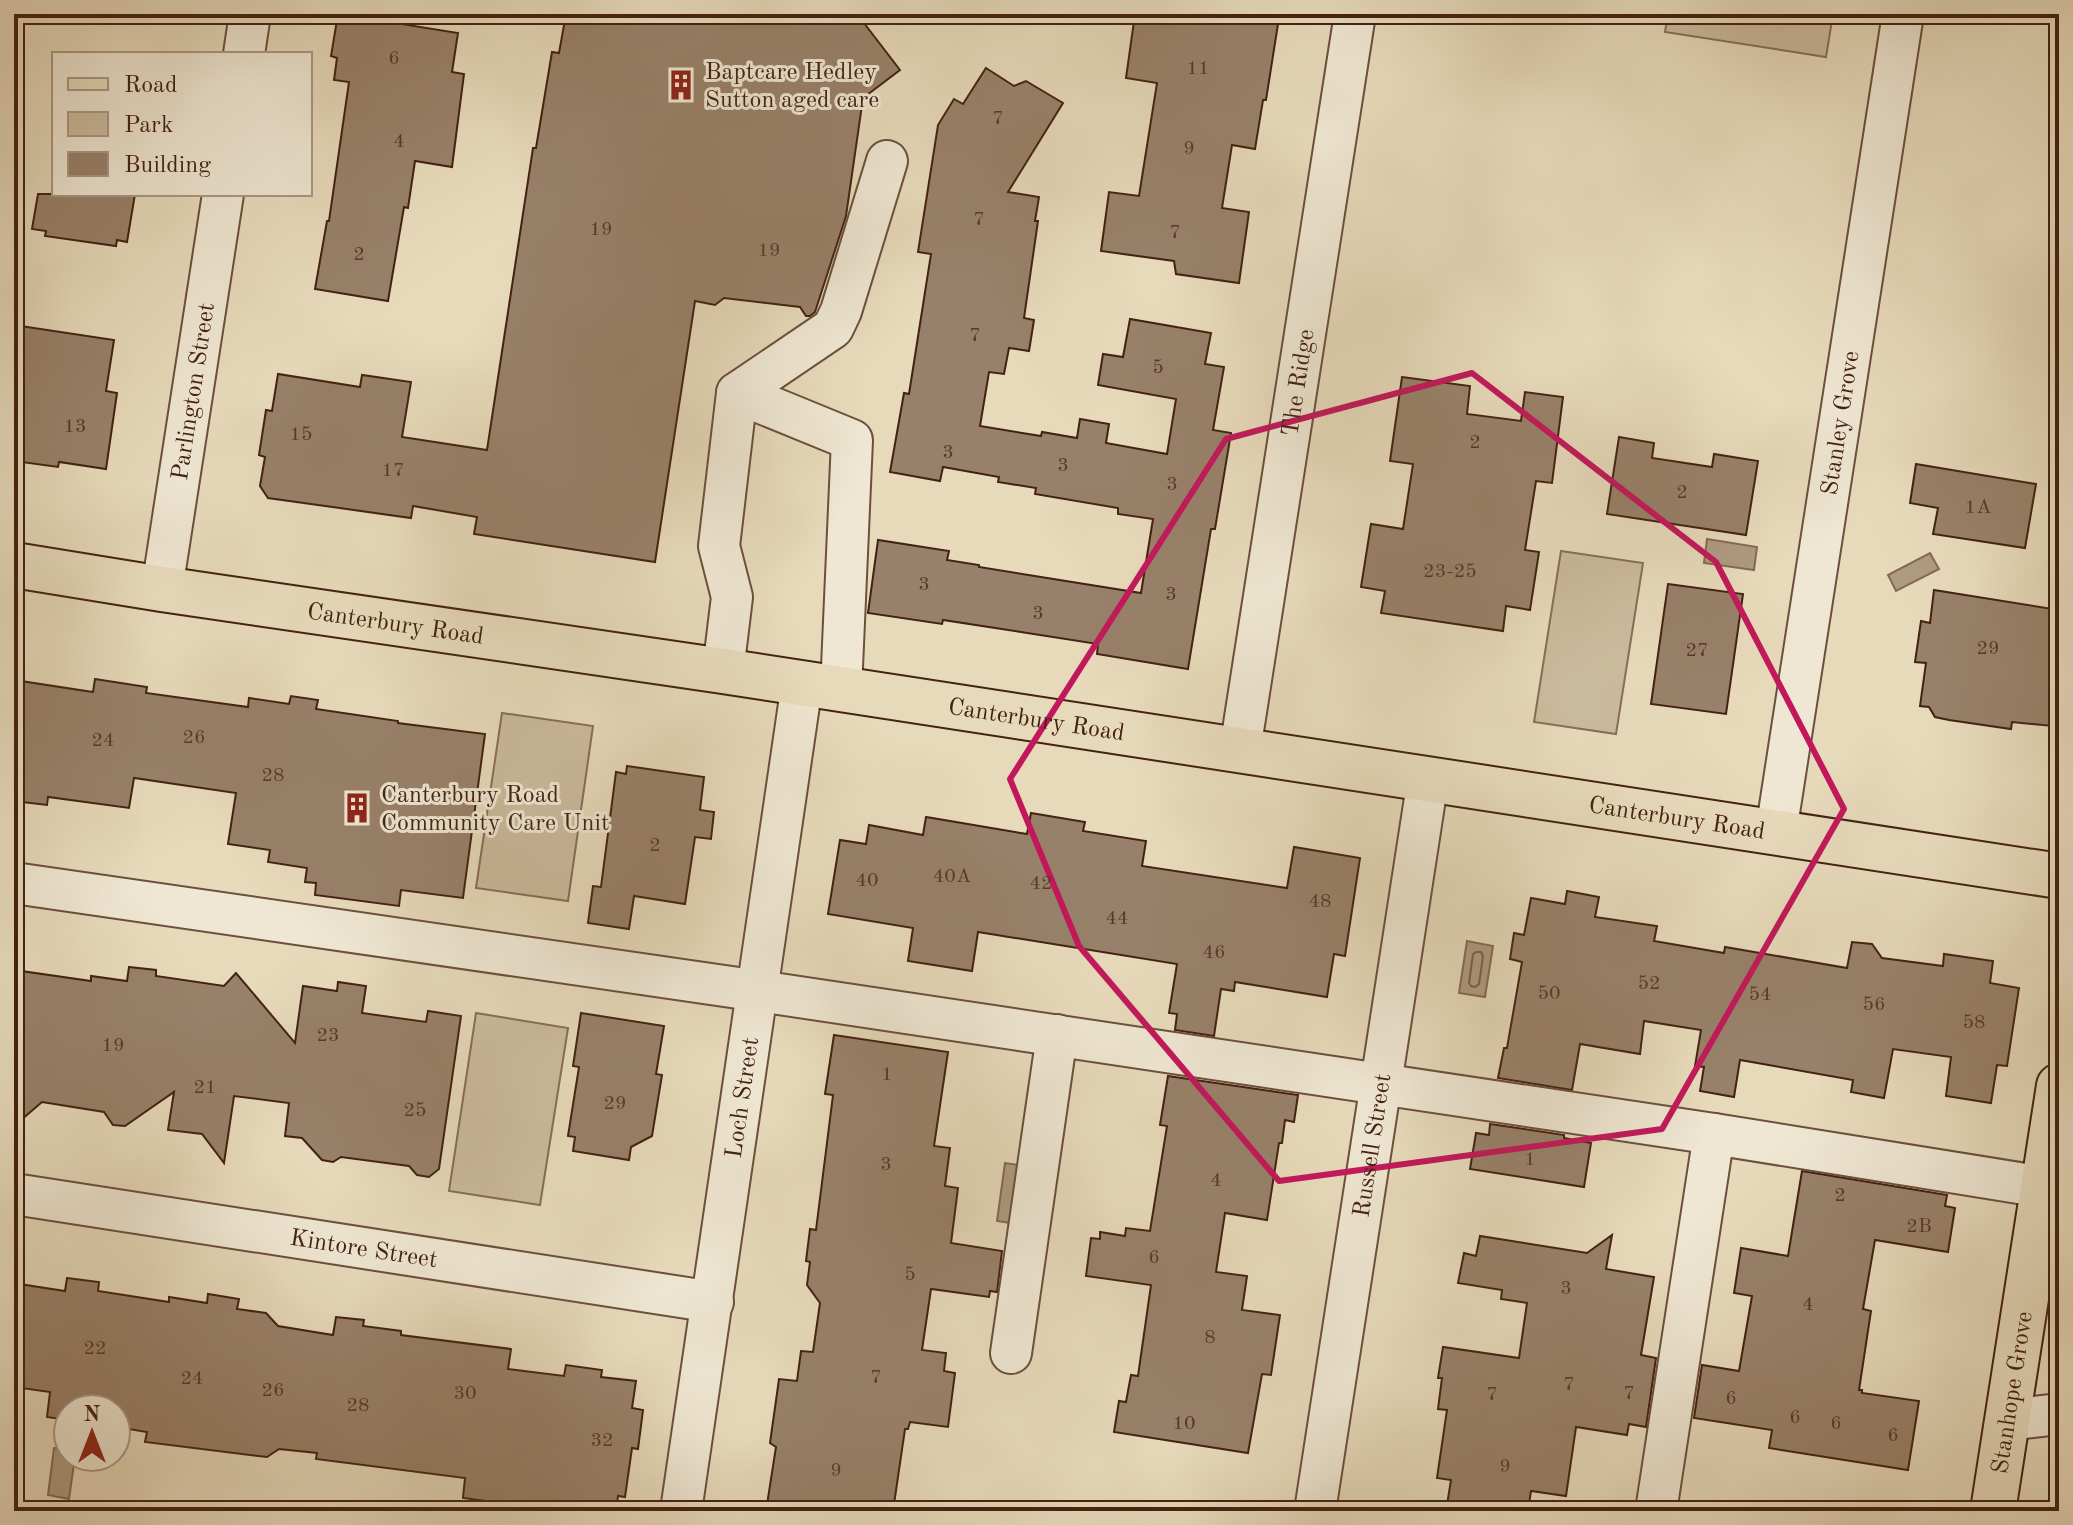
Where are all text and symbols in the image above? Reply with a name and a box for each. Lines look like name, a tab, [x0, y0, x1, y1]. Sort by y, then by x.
house number: 6	[388, 49, 400, 69]
legend	[52, 52, 312, 196]
house number: 11	[1186, 59, 1210, 79]
place label: Baptcare Hedley Sutton aged care	[705, 61, 879, 113]
building icon: Baptcare Hedley Sutton aged care	[664, 68, 698, 102]
text: Road	[124, 74, 177, 98]
house number: 7	[992, 109, 1004, 129]
text: Park	[124, 114, 173, 138]
house number: 4	[393, 132, 405, 152]
house number: 9	[1183, 139, 1195, 159]
text: Building	[124, 154, 211, 178]
house number: 7	[973, 210, 985, 230]
house number: 19	[589, 220, 613, 240]
house number: 7	[1169, 223, 1181, 243]
house number: 19	[757, 241, 781, 261]
house number: 2	[353, 245, 365, 265]
street label: Parlington Street	[169, 301, 220, 482]
house number: 7	[969, 326, 981, 346]
street label: The Ridge	[1279, 327, 1320, 438]
street label: Stanley Grove	[1818, 349, 1865, 497]
house number: 5	[1152, 358, 1164, 378]
house number: 13	[63, 417, 87, 437]
house number: 15	[289, 425, 313, 445]
house number: 2	[1469, 433, 1481, 453]
house number: 3	[942, 443, 954, 463]
house number: 3	[1057, 456, 1069, 476]
house number: 17	[381, 461, 405, 481]
house number: 3	[1166, 475, 1178, 495]
house number: 2	[1676, 483, 1688, 503]
house number: 1A	[1965, 498, 1991, 518]
house number: 23-25	[1423, 562, 1477, 582]
house number: 3	[918, 575, 930, 595]
house number: 3	[1165, 585, 1177, 605]
street label: Canterbury Road	[305, 600, 485, 650]
house number: 3	[1032, 604, 1044, 624]
house number: 29	[1976, 639, 2000, 659]
house number: 27	[1685, 641, 1709, 661]
street label: Canterbury Road	[946, 696, 1126, 746]
house number: 26	[182, 728, 206, 748]
house number: 24	[91, 731, 115, 751]
house number: 28	[261, 766, 285, 786]
place label: Canterbury Road Community Care Unit	[381, 784, 609, 836]
building icon: Canterbury Road Community Care Unit	[340, 791, 374, 825]
street label: Canterbury Road	[1587, 794, 1766, 845]
house number: 2	[649, 836, 661, 856]
house number: 40A	[933, 867, 971, 887]
house number: 40	[855, 871, 879, 891]
house number: 42	[1029, 874, 1053, 894]
house number: 48	[1308, 892, 1332, 912]
house number: 44	[1105, 909, 1129, 929]
house number: 46	[1202, 943, 1226, 963]
house number: 52	[1637, 974, 1661, 994]
house number: 50	[1537, 984, 1561, 1004]
house number: 54	[1748, 985, 1772, 1005]
house number: 56	[1862, 995, 1886, 1015]
house number: 58	[1962, 1013, 1986, 1033]
house number: 23	[316, 1026, 340, 1046]
house number: 19	[101, 1036, 125, 1056]
street label: Loch Street	[723, 1036, 764, 1160]
house number: 1	[881, 1065, 893, 1085]
street label: Russell Street	[1350, 1072, 1396, 1219]
house number: 21	[193, 1078, 217, 1098]
house number: 29	[603, 1094, 627, 1114]
house number: 25	[403, 1101, 427, 1121]
house number: 1	[1524, 1150, 1536, 1170]
house number: 3	[880, 1155, 892, 1175]
house number: 4	[1210, 1171, 1222, 1191]
house number: 2	[1834, 1186, 1846, 1206]
house number: 2B	[1906, 1217, 1932, 1237]
street label: Kintore Street	[288, 1227, 439, 1273]
house number: 6	[1148, 1248, 1160, 1268]
house number: 5	[904, 1265, 916, 1285]
house number: 3	[1560, 1279, 1572, 1299]
house number: 4	[1802, 1295, 1814, 1315]
street label: Stanhope Grove	[1989, 1310, 2038, 1476]
house number: 8	[1204, 1328, 1216, 1348]
house number: 22	[83, 1339, 107, 1359]
house number: 7	[870, 1368, 882, 1388]
house number: 24	[180, 1369, 204, 1389]
house number: 7	[1563, 1375, 1575, 1395]
house number: 26	[261, 1381, 285, 1401]
house number: 30	[453, 1384, 477, 1404]
house number: 7	[1623, 1384, 1635, 1404]
house number: 7	[1486, 1385, 1498, 1405]
house number: 6	[1725, 1389, 1737, 1409]
north arrow	[52, 1393, 132, 1473]
house number: 28	[346, 1396, 370, 1416]
text: N	[84, 1404, 101, 1426]
house number: 6	[1789, 1408, 1801, 1428]
house number: 10	[1172, 1414, 1196, 1434]
house number: 6	[1830, 1414, 1842, 1434]
house number: 6	[1887, 1426, 1899, 1446]
house number: 32	[590, 1431, 614, 1451]
house number: 9	[1499, 1457, 1511, 1477]
house number: 9	[830, 1461, 842, 1481]

